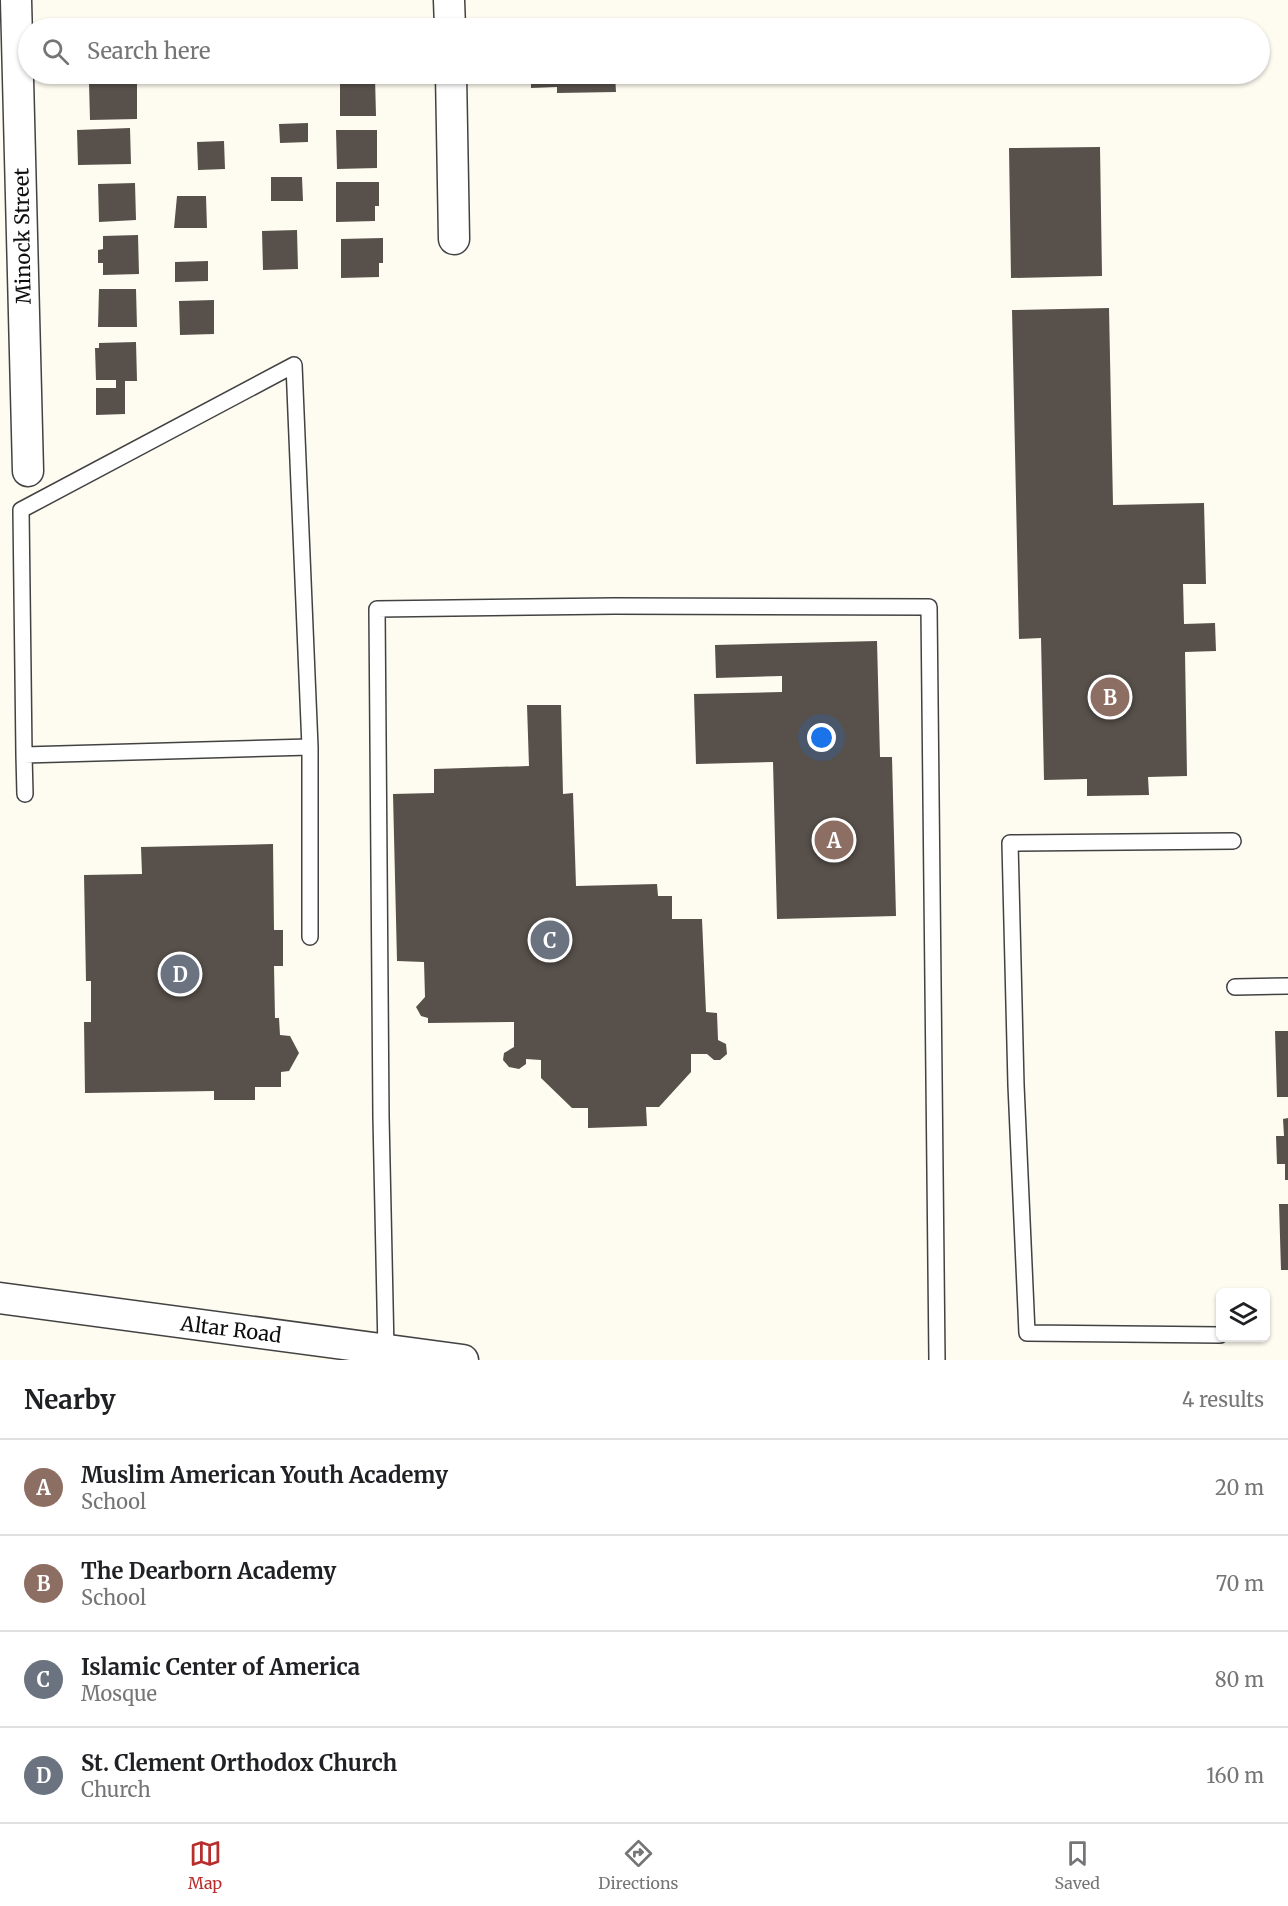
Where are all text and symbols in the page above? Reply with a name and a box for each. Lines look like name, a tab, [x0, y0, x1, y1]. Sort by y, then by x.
search box	[18, 18, 1270, 84]
icon: search	[39, 35, 72, 68]
text: Search here	[87, 37, 210, 65]
street label: Minock Street	[8, 168, 36, 304]
pin: B	[1090, 674, 1130, 720]
your location	[807, 723, 836, 752]
pin: A	[814, 818, 854, 862]
pin: C	[530, 918, 570, 962]
pin: D	[160, 952, 200, 996]
map controls	[1216, 1288, 1270, 1342]
button: layers	[1216, 1288, 1270, 1342]
street label: Altar Road	[178, 1310, 283, 1348]
text: Nearby	[24, 1383, 116, 1416]
text: 4 results	[1182, 1387, 1264, 1412]
text: Muslim American Youth Academy	[81, 1461, 448, 1489]
text: A	[36, 1475, 51, 1500]
text: 20 m	[1215, 1475, 1264, 1500]
text: School	[81, 1489, 146, 1514]
text: The Dearborn Academy	[81, 1557, 336, 1585]
text: B	[37, 1571, 50, 1596]
text: 70 m	[1216, 1571, 1264, 1596]
text: School	[81, 1585, 146, 1610]
text: Islamic Center of America	[81, 1653, 360, 1681]
text: C	[37, 1667, 50, 1692]
text: 80 m	[1215, 1667, 1264, 1692]
text: Mosque	[81, 1681, 157, 1706]
text: St. Clement Orthodox Church	[81, 1749, 397, 1777]
text: D	[36, 1763, 51, 1788]
text: 160 m	[1206, 1763, 1264, 1788]
text: Church	[81, 1777, 151, 1802]
tab: Map	[188, 1837, 222, 1893]
tab: Directions	[598, 1837, 678, 1893]
tab: Saved	[1055, 1837, 1100, 1893]

